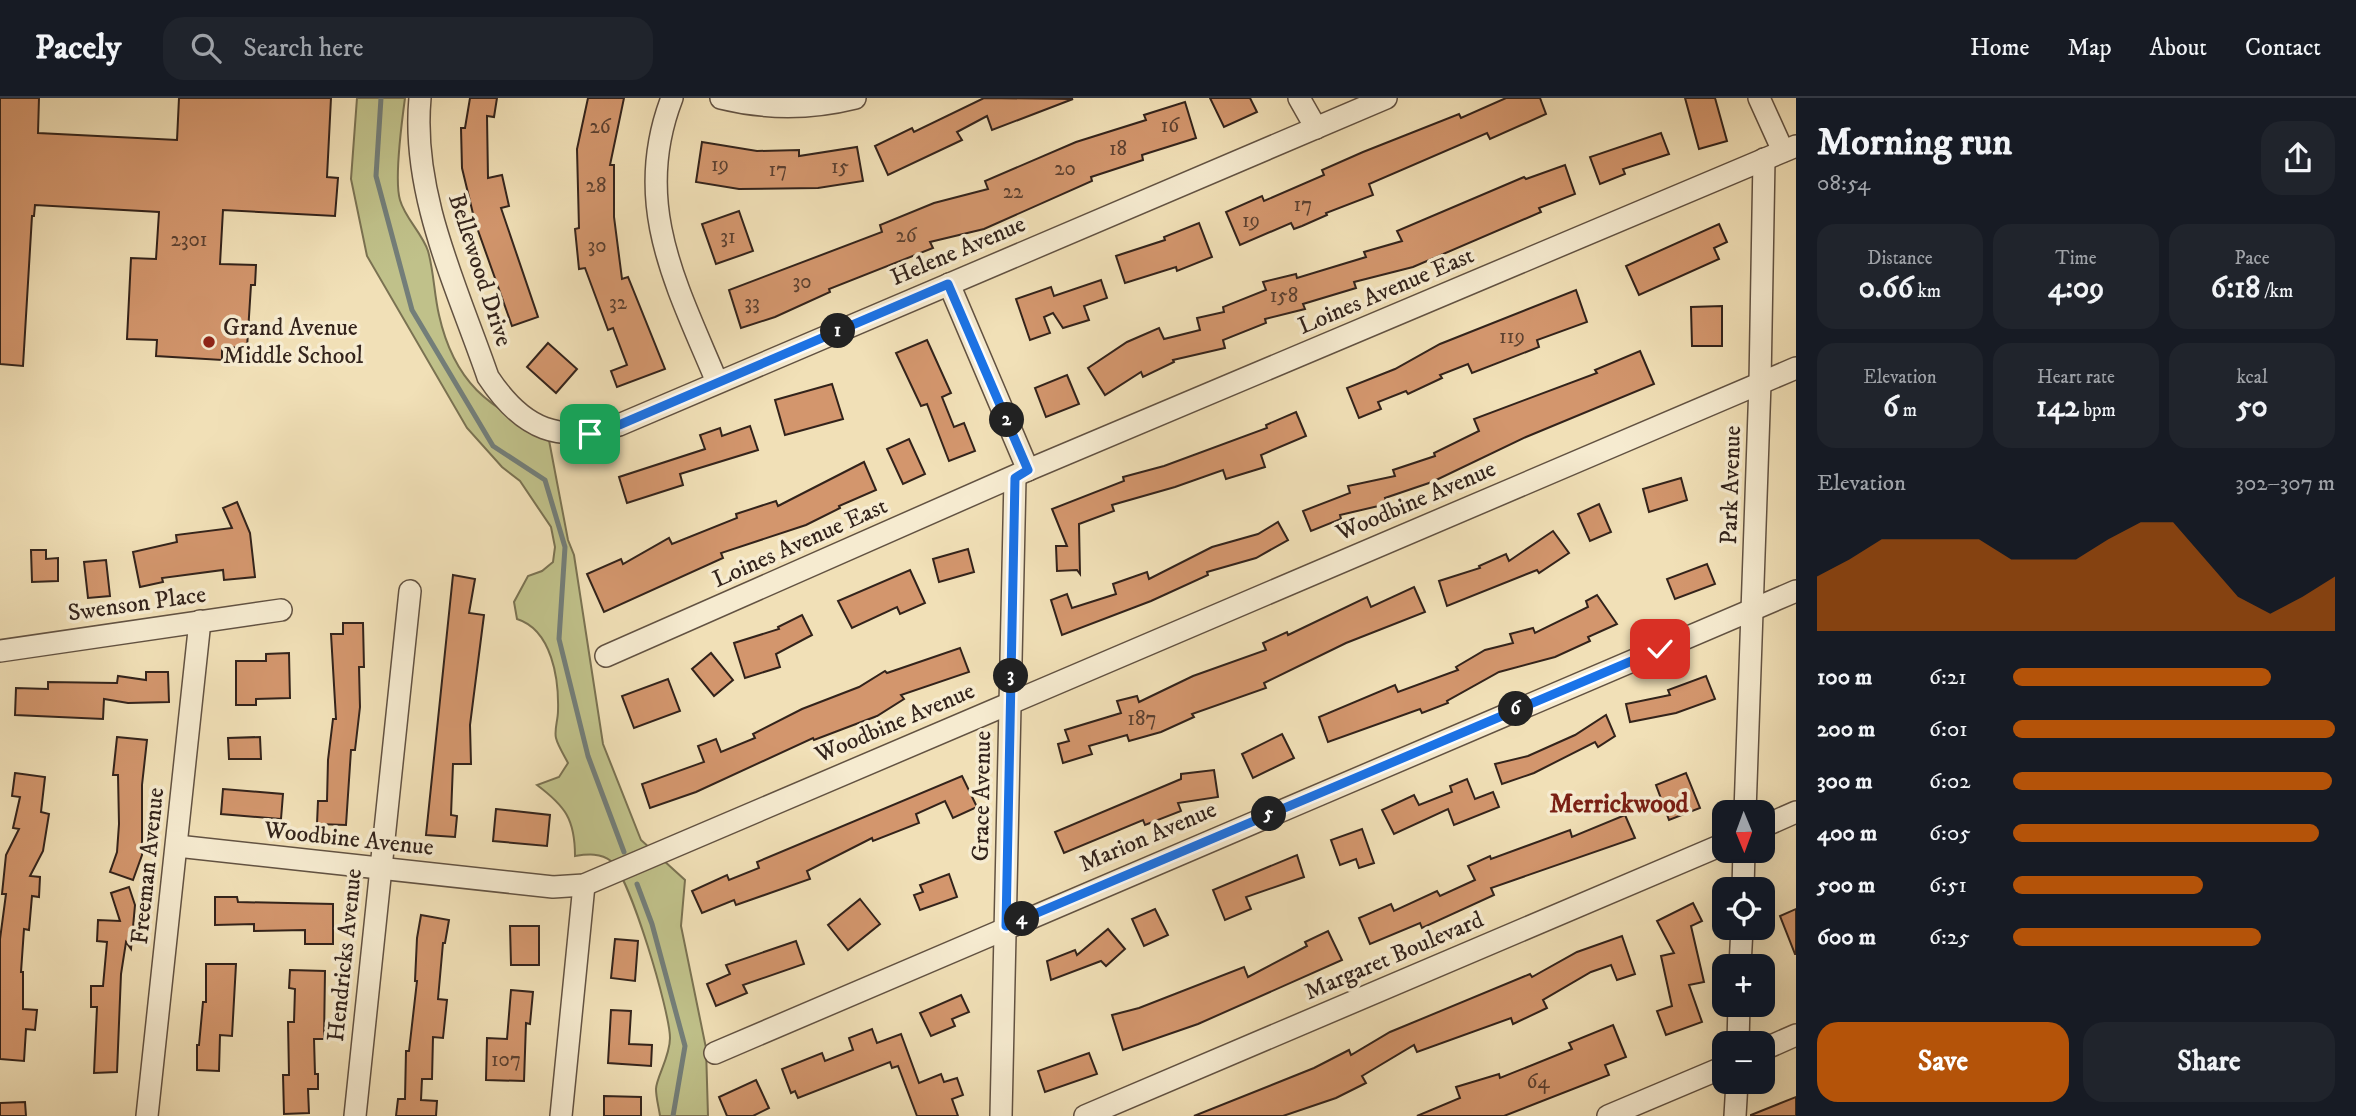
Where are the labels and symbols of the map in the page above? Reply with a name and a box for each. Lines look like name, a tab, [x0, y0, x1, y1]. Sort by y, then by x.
house number: 16	[1161, 113, 1180, 139]
house number: 26	[589, 114, 612, 140]
house number: 18	[1109, 136, 1127, 162]
house number: 19	[711, 152, 729, 178]
house number: 15	[831, 154, 849, 180]
house number: 20	[1054, 156, 1076, 182]
house number: 17	[769, 157, 787, 183]
house number: 28	[586, 173, 606, 199]
house number: 22	[1003, 179, 1024, 205]
street label: Bellewood Drive	[441, 190, 519, 350]
house number: 17	[1294, 192, 1312, 218]
house number: 19	[1242, 208, 1260, 234]
street label: Helene Avenue	[886, 209, 1030, 293]
house number: 26	[895, 223, 918, 249]
house number: 31	[720, 224, 736, 250]
house number: 2301	[170, 227, 208, 253]
house number: 30	[587, 233, 607, 259]
street label: Loines Avenue East	[1294, 240, 1479, 342]
house number: 30	[792, 269, 812, 295]
house number: 158	[1270, 283, 1298, 309]
house number: 32	[609, 290, 628, 316]
house number: 33	[744, 290, 760, 316]
place label: Grand Avenue Middle School	[223, 313, 364, 371]
pin: 1	[820, 314, 856, 348]
house number: 119	[1499, 324, 1525, 350]
marker: Grand Avenue Middle School	[201, 334, 217, 350]
pin: 2	[990, 402, 1024, 438]
pin	[560, 404, 620, 464]
street label: Park Avenue	[1714, 425, 1748, 545]
street label: Woodbine Avenue	[1331, 454, 1500, 548]
street label: Loines Avenue East	[708, 491, 892, 595]
street label: Swenson Place	[66, 579, 208, 629]
pin	[1630, 619, 1690, 679]
pin: 3	[993, 658, 1028, 694]
street label: Woodbine Avenue	[810, 676, 979, 770]
pin: 6	[1498, 692, 1534, 726]
house number: 187	[1127, 706, 1157, 732]
street label: Grace Avenue	[966, 730, 998, 862]
street label: Freeman Avenue	[125, 786, 171, 946]
district label: Merrickwood	[1549, 788, 1690, 821]
street label: Marion Avenue	[1075, 795, 1221, 879]
pin: 5	[1252, 796, 1286, 832]
north arrow	[1712, 800, 1774, 863]
street label: Woodbine Avenue	[262, 815, 435, 863]
street label: Hendricks Avenue	[321, 867, 369, 1043]
pin: 4	[1004, 902, 1040, 936]
street label: Margaret Boulevard	[1300, 905, 1488, 1007]
house number: 107	[491, 1047, 521, 1073]
house number: 64	[1526, 1069, 1550, 1095]

